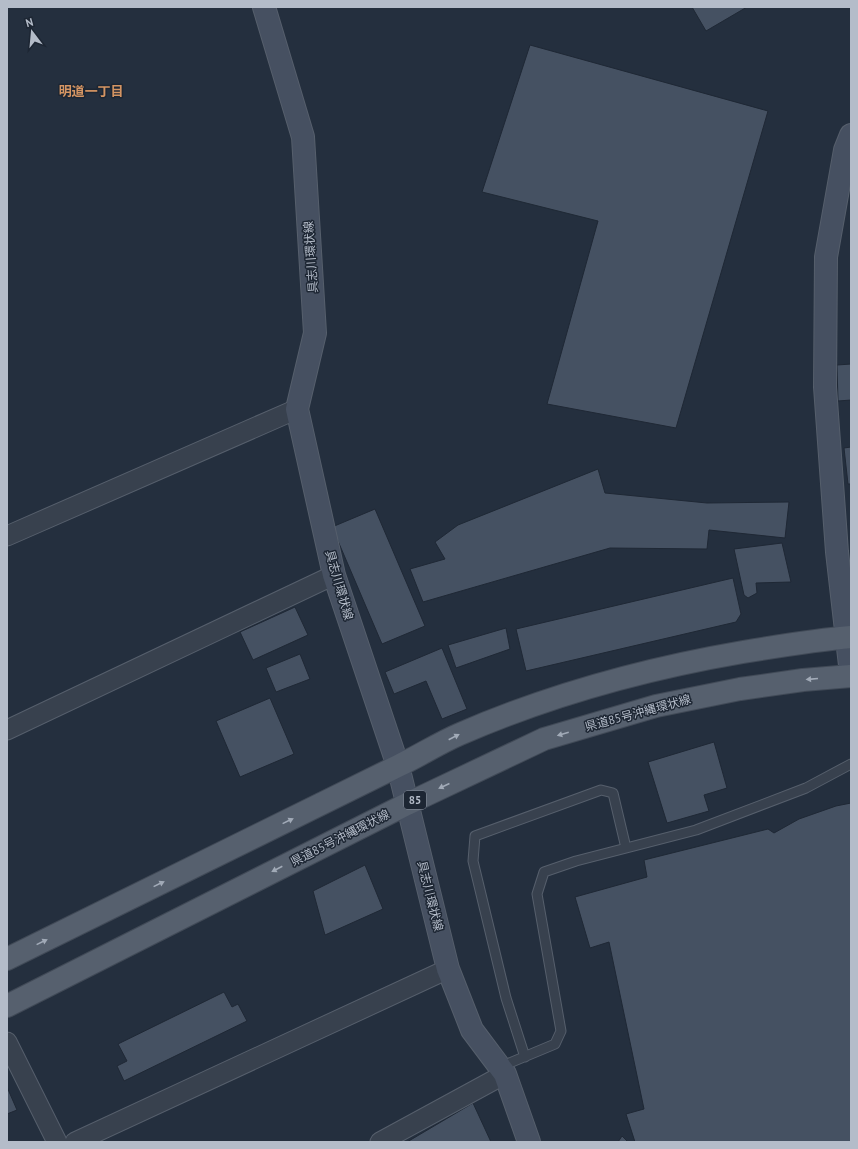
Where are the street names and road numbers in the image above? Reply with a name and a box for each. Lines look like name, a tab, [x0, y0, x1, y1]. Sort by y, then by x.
street label: 具志川環状線	[301, 221, 320, 293]
street label: 具志川環状線	[322, 548, 357, 622]
street label: 県道85号沖縄環状線	[583, 691, 692, 734]
road number: 85	[404, 791, 426, 809]
street label: 県道85号沖縄環状線	[288, 806, 392, 869]
street label: 具志川環状線	[414, 859, 446, 933]

